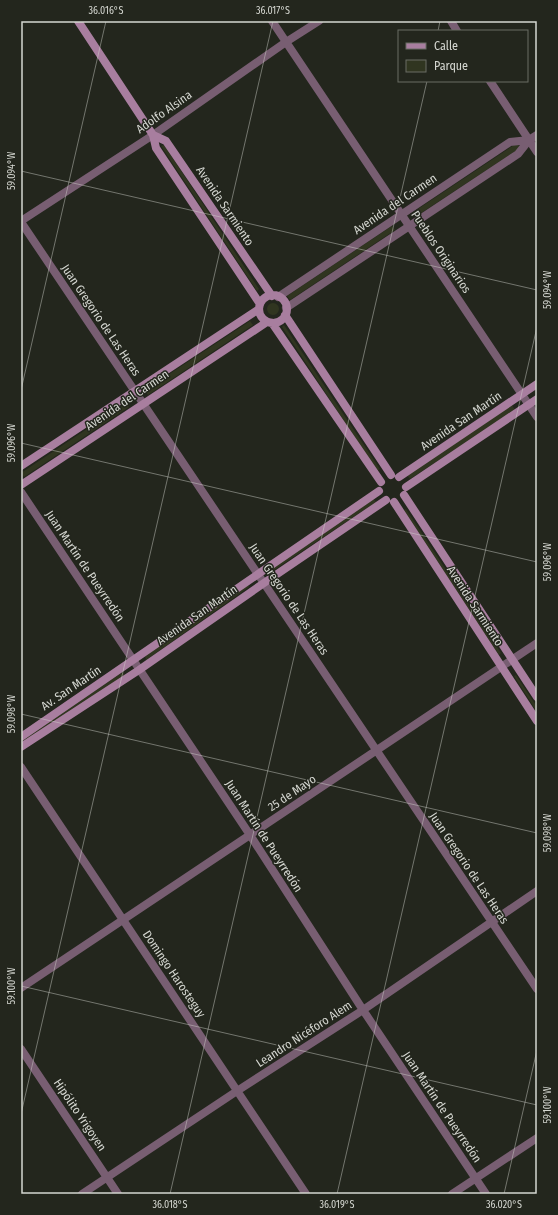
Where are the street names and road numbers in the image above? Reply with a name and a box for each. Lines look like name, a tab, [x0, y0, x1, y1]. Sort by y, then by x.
street label: Adolfo Alsina	[133, 88, 195, 136]
street label: Avenida Sarmiento	[193, 164, 257, 248]
street label: Avenida del Carmen	[351, 171, 439, 237]
street label: Pueblos Originarios	[408, 208, 474, 296]
street label: Juan Gregorio de Las Heras	[58, 262, 144, 378]
street label: Avenida del Carmen	[83, 367, 171, 433]
street label: Avenida San Martín	[418, 389, 504, 453]
street label: Juan Martín de Pueyrredón	[43, 508, 127, 624]
street label: Juan Gregorio de Las Heras	[246, 541, 332, 657]
street label: Avenida Sarmiento	[444, 563, 506, 649]
street label: Avenida San Martín	[154, 582, 240, 648]
street label: Av. San Martín	[38, 663, 104, 713]
street label: 25 de Mayo	[265, 772, 319, 814]
street label: Juan Martín de Pueyrredón	[222, 777, 306, 895]
street label: Juan Gregorio de Las Heras	[426, 810, 512, 926]
street label: Domingo Harosteguy	[140, 928, 209, 1021]
street label: Leandro Nicéforo Alem	[254, 998, 354, 1070]
street label: Juan Martín de Pueyrredón	[400, 1049, 484, 1165]
street label: Hipólito Yrigoyen	[51, 1076, 109, 1154]

